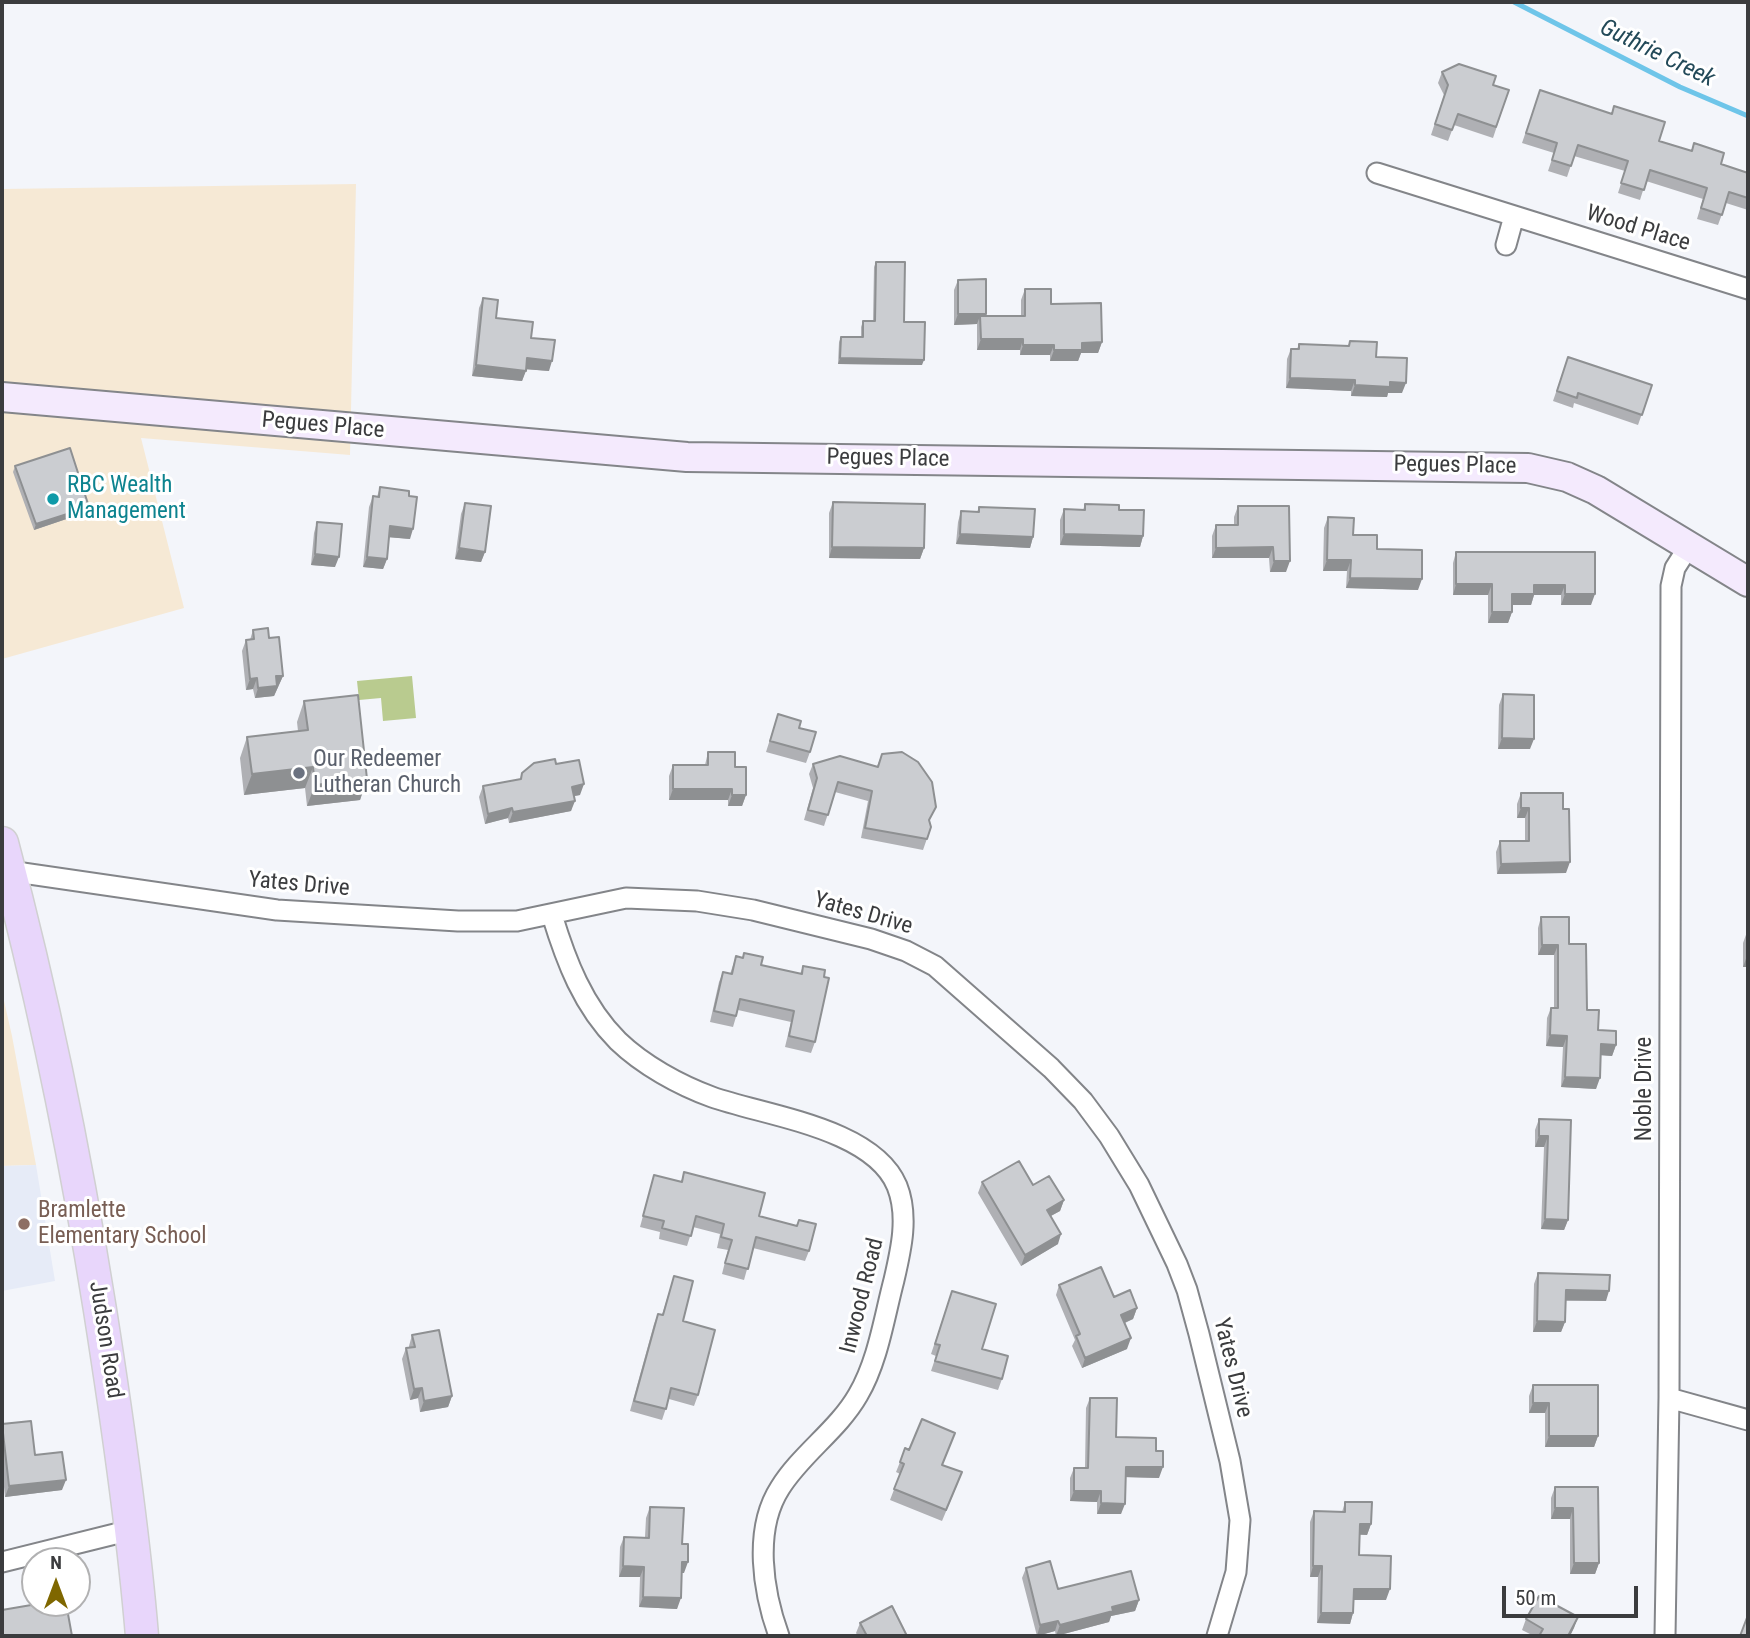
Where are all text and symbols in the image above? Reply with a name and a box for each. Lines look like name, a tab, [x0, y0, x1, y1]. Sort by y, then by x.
water label: Guthrie Creek	[1595, 14, 1719, 94]
street label: Wood Place	[1583, 200, 1693, 258]
street label: Pegues Place	[261, 407, 385, 445]
street label: Pegues Place	[826, 444, 950, 474]
street label: Pegues Place	[1393, 451, 1517, 481]
place label: RBC Wealth Management	[67, 472, 186, 526]
marker: RBC Wealth Management	[45, 491, 61, 507]
place label: Our Redeemer Lutheran Church	[313, 746, 461, 800]
marker: Our Redeemer Lutheran Church	[291, 765, 307, 781]
street label: Yates Drive	[247, 867, 351, 903]
street label: Yates Drive	[810, 887, 916, 941]
street label: Noble Drive	[1631, 1037, 1659, 1141]
place label: Bramlette Elementary School	[38, 1197, 207, 1251]
marker: Bramlette Elementary School	[16, 1216, 32, 1232]
street label: Inwood Road	[835, 1236, 891, 1356]
street label: Judson Road	[82, 1279, 128, 1401]
street label: Yates Drive	[1206, 1315, 1258, 1421]
north arrow	[21, 1547, 91, 1617]
text: N	[50, 1551, 62, 1574]
scale bar	[1505, 1572, 1642, 1616]
text: 50 m	[1515, 1586, 1556, 1610]

